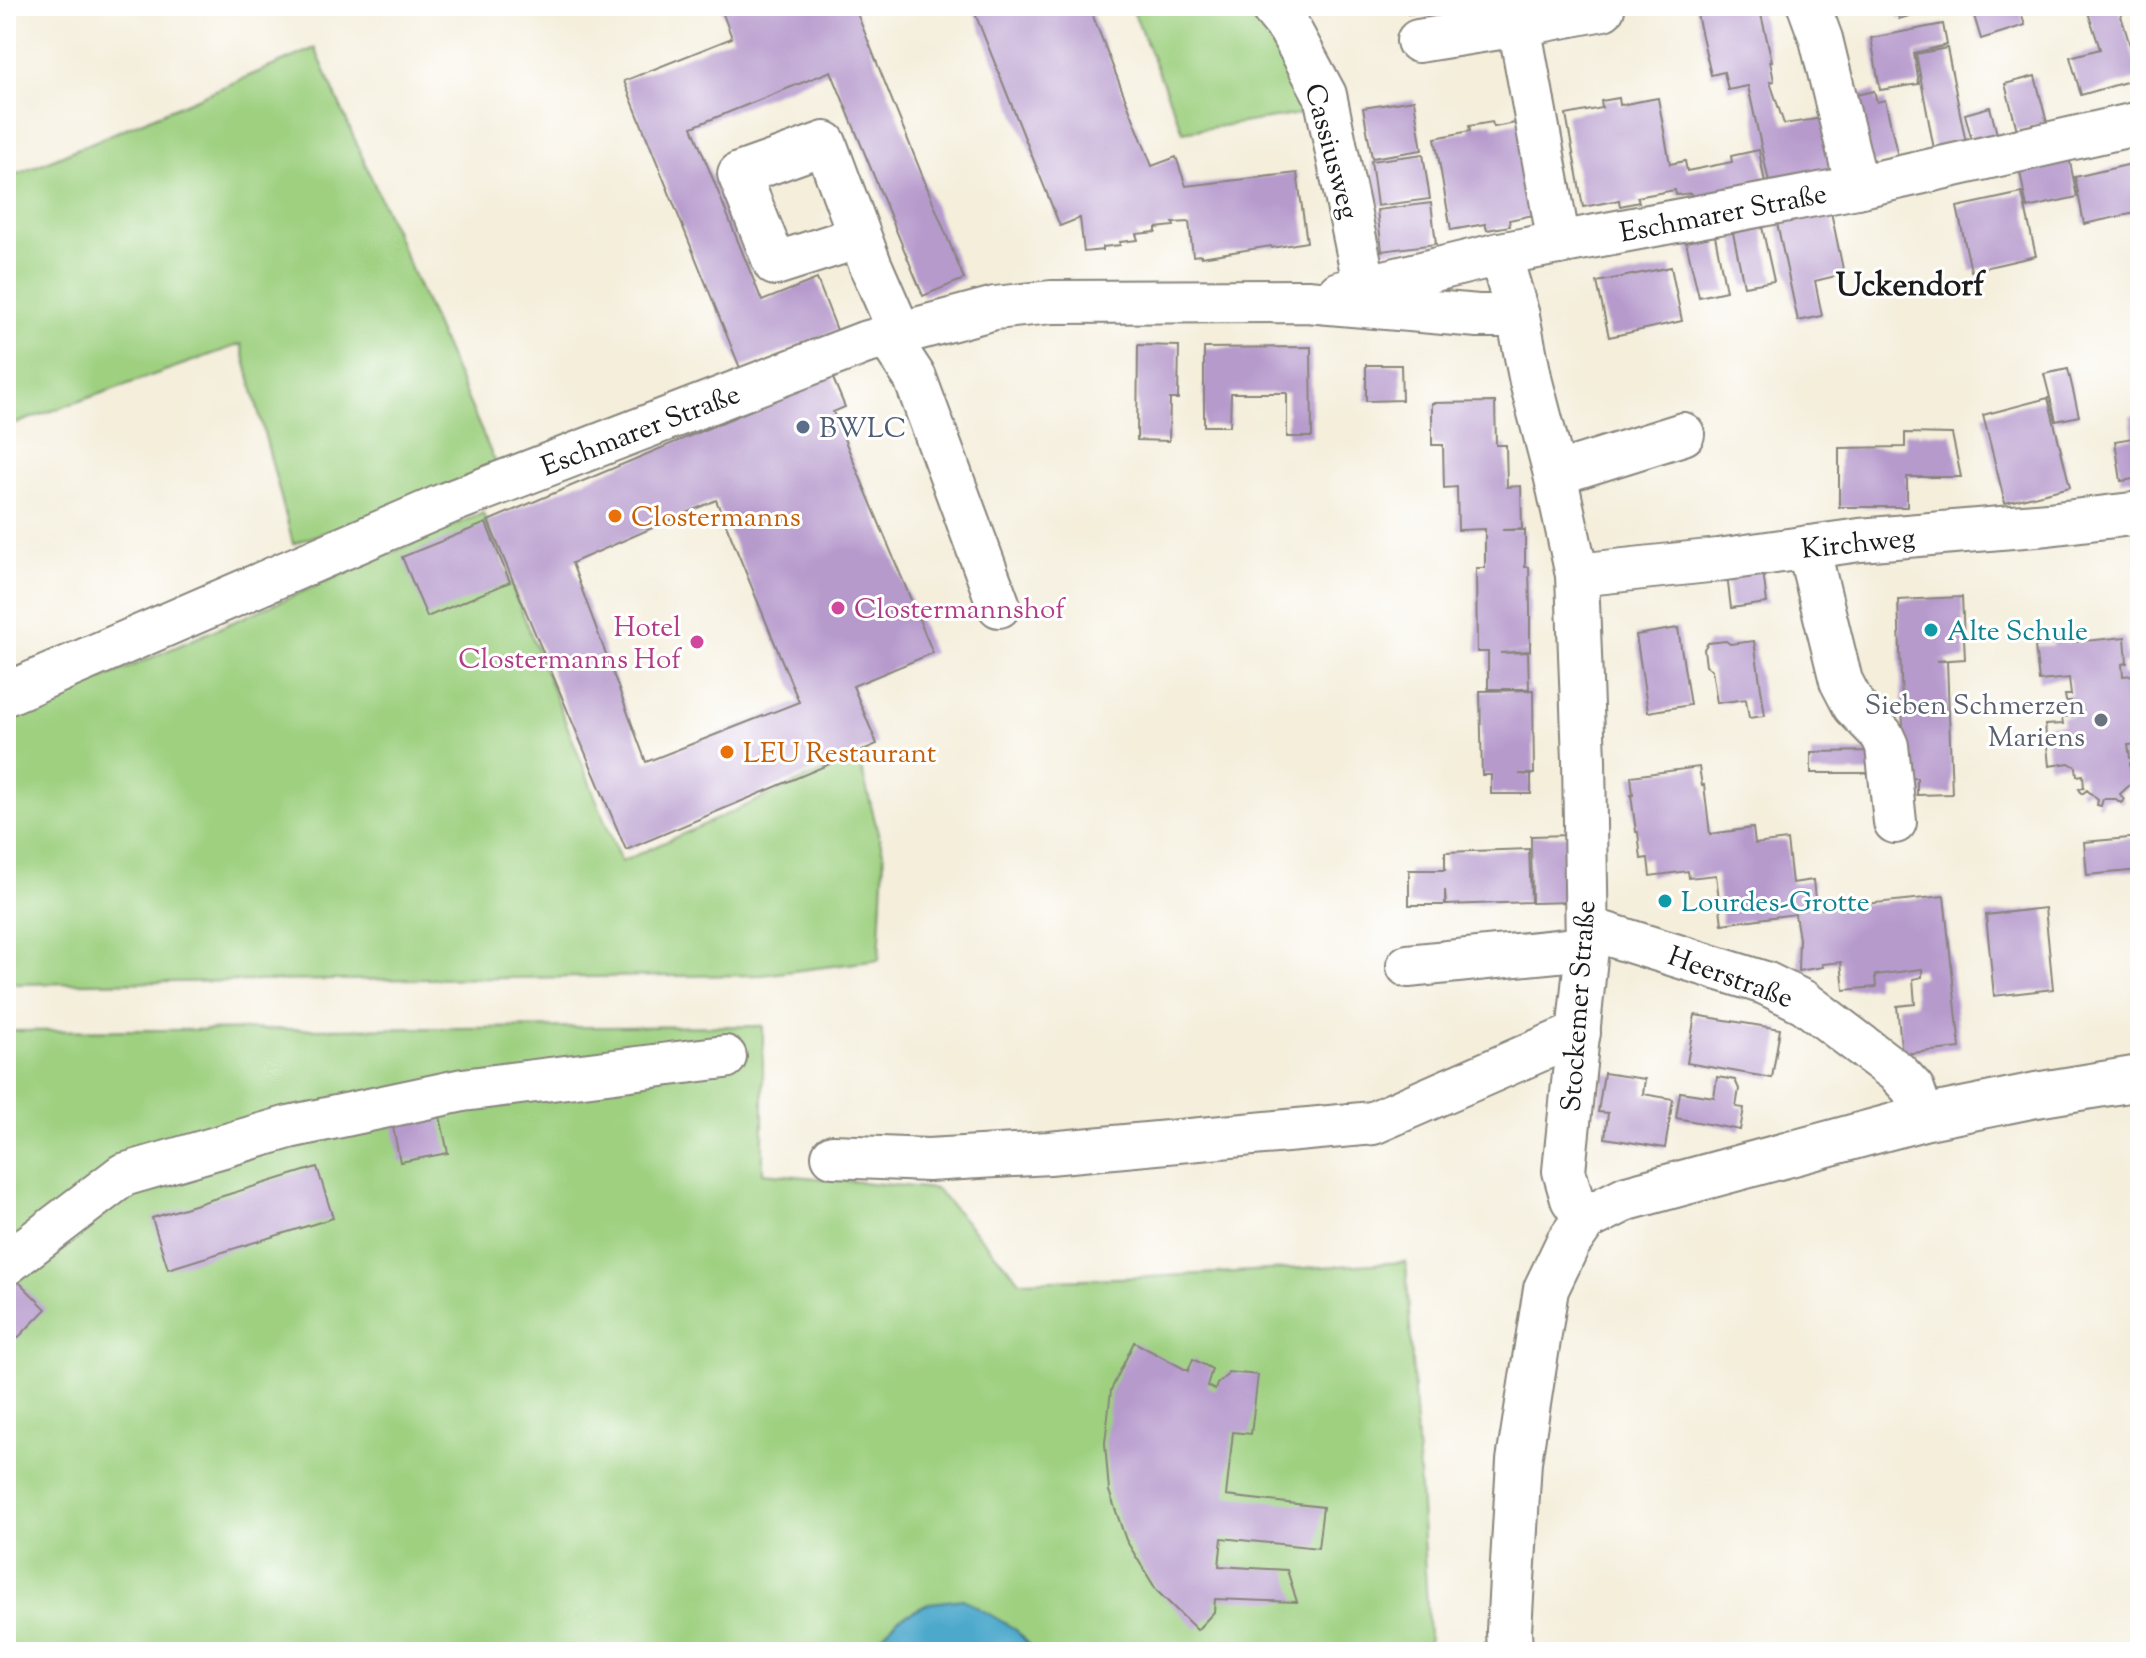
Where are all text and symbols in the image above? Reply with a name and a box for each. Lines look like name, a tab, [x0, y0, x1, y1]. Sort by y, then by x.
street label: Cassiusweg	[1293, 80, 1367, 224]
street label: Eschmarer Straße	[1617, 175, 1830, 255]
district label: Uckendorf	[1836, 264, 1986, 310]
street label: Eschmarer Straße	[536, 375, 746, 488]
place label: BWLC	[819, 410, 906, 450]
marker: BWLC	[794, 418, 812, 436]
place label: Clostermanns	[631, 499, 801, 539]
marker: Clostermanns	[606, 507, 624, 525]
street label: Kirchweg	[1799, 519, 1917, 571]
place label: Clostermannshof	[854, 591, 1066, 631]
marker: Clostermannshof	[829, 599, 847, 617]
place label: Hotel Clostermanns Hof	[458, 609, 682, 681]
place label: Alte Schule	[1947, 613, 2088, 653]
marker: Alte Schule	[1922, 621, 1940, 639]
marker: Hotel Clostermanns Hof	[688, 633, 706, 651]
place label: Sieben Schmerzen Mariens	[1865, 687, 2085, 759]
marker: Sieben Schmerzen Mariens	[2092, 711, 2110, 729]
place label: LEU Restaurant	[743, 735, 937, 775]
marker: LEU Restaurant	[718, 743, 736, 761]
place label: Lourdes-Grotte	[1681, 884, 1870, 924]
marker: Lourdes-Grotte	[1656, 892, 1674, 910]
street label: Stockemer Straße	[1553, 899, 1607, 1113]
street label: Heerstraße	[1662, 938, 1798, 1020]

